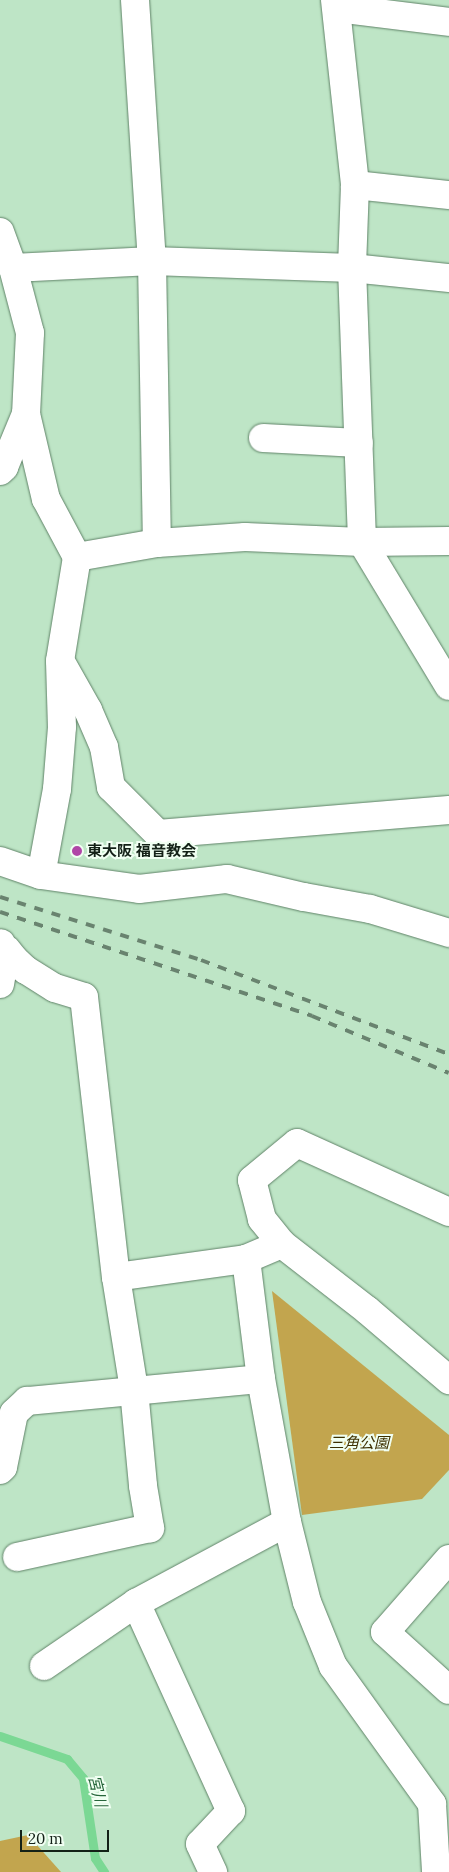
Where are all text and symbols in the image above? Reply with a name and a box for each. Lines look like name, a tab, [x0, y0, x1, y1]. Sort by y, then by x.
place label: 東大阪 福音教会	[87, 842, 196, 860]
marker: 東大阪 福音教会	[71, 845, 83, 857]
park label: 三角公園	[329, 1434, 389, 1452]
water label: 宮川	[85, 1773, 111, 1809]
scale bar	[22, 1820, 111, 1852]
text: 20 m	[28, 1829, 63, 1848]

